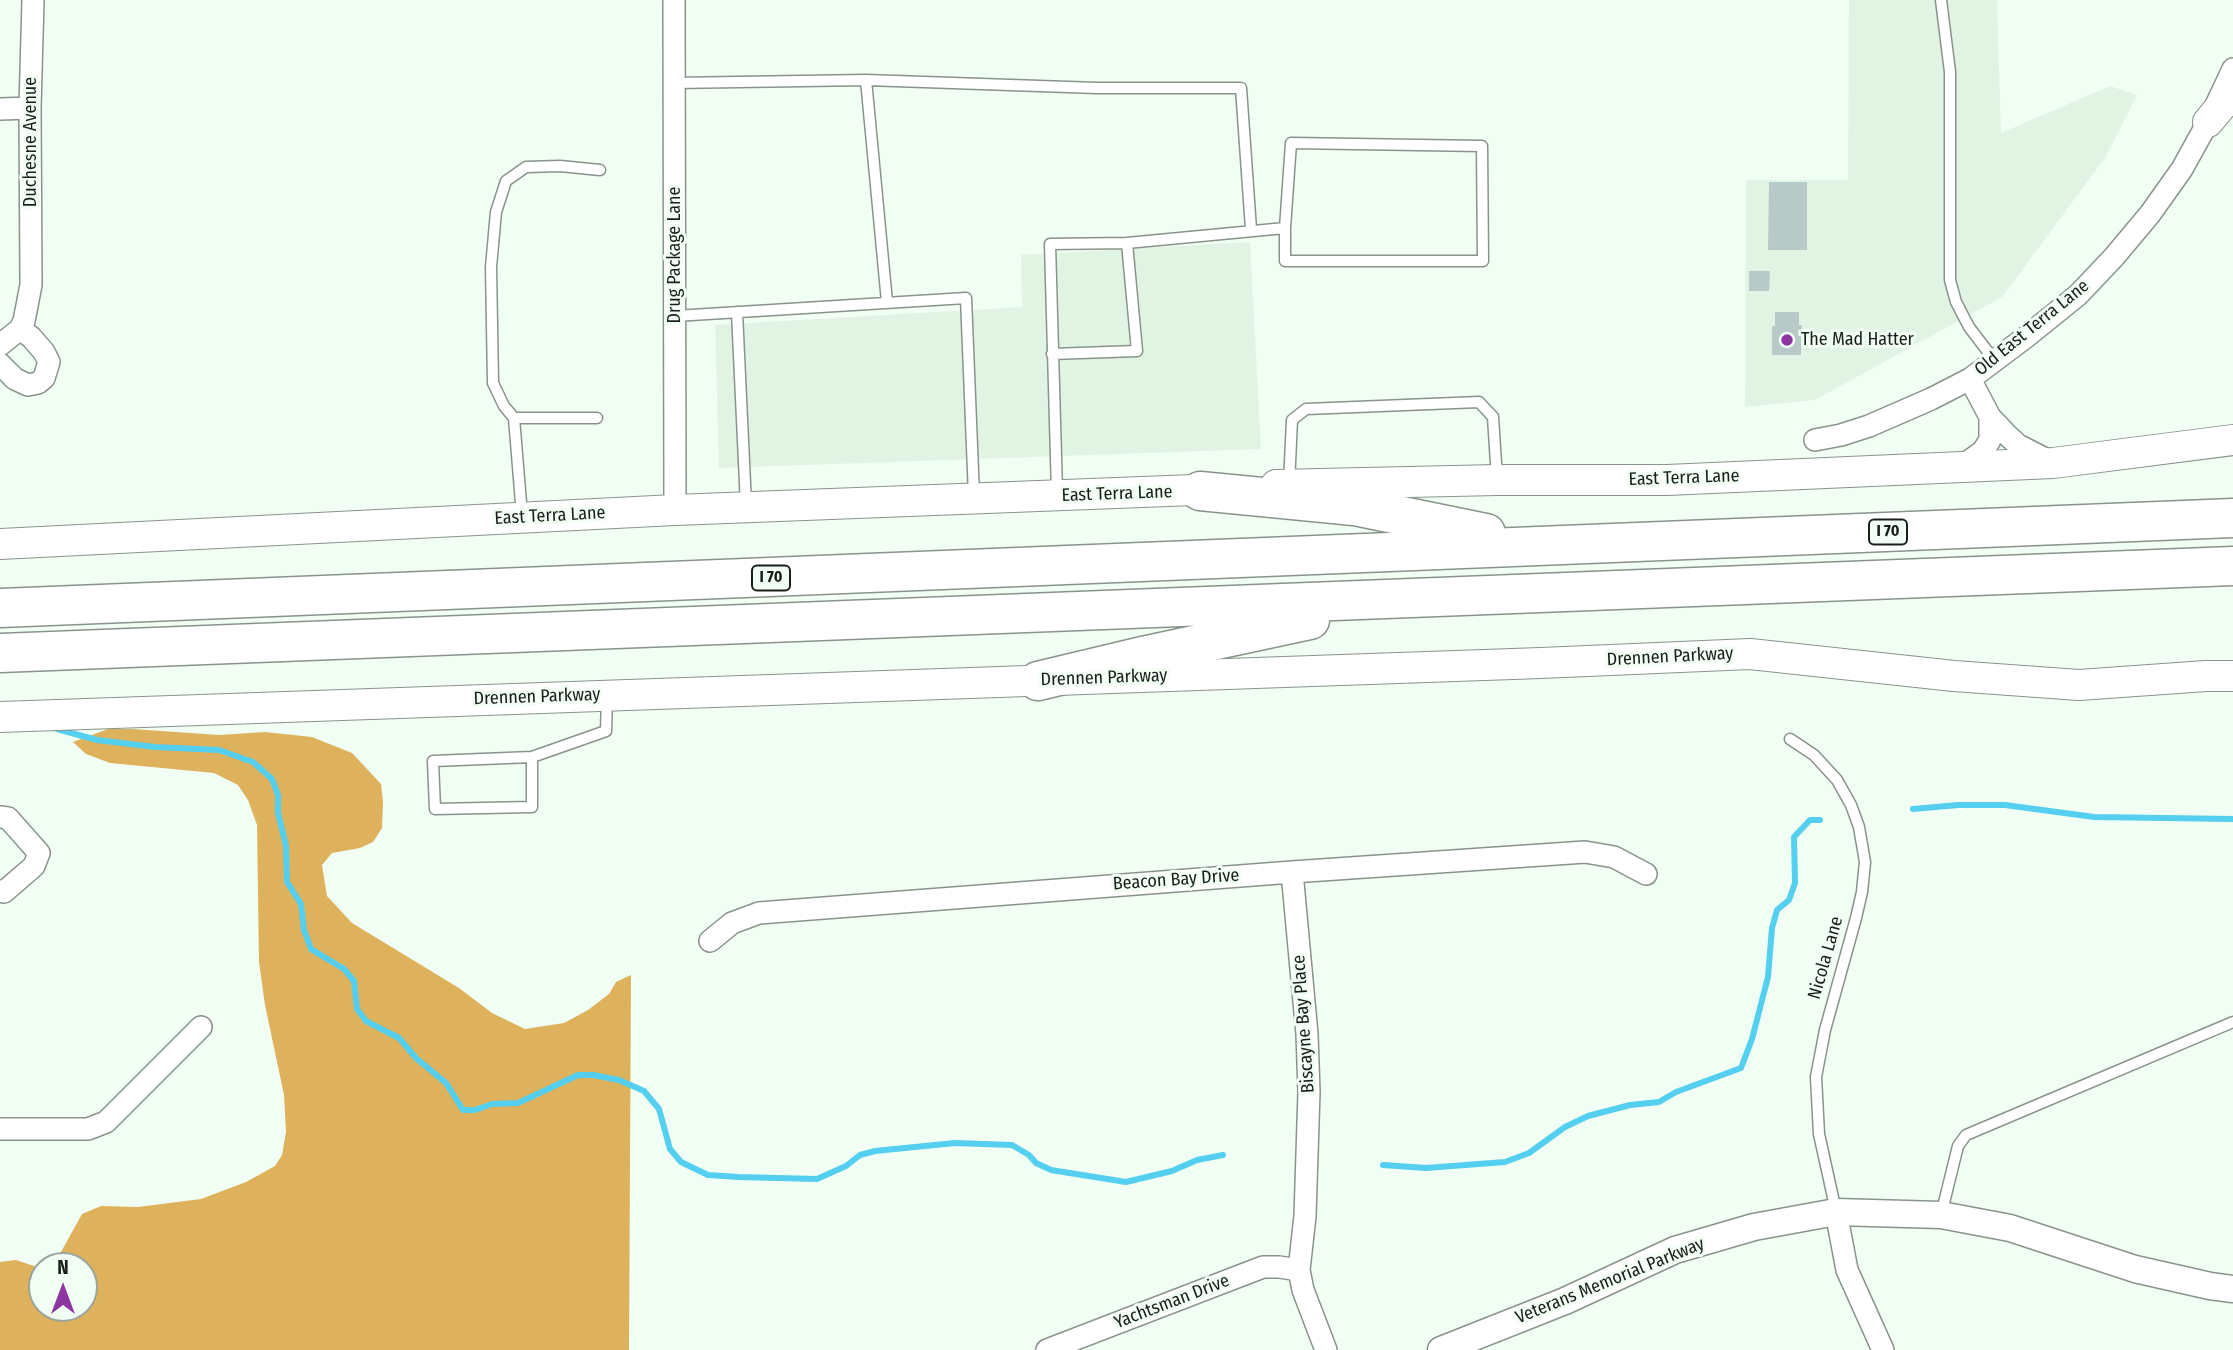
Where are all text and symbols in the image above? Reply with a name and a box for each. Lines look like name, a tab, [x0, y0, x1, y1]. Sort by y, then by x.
street label: Duchesne Avenue	[20, 77, 42, 207]
street label: Drug Package Lane	[664, 187, 686, 323]
street label: Old East Terra Lane	[1970, 275, 2094, 381]
place label: The Mad Hatter	[1801, 329, 1914, 351]
marker: The Mad Hatter	[1779, 332, 1795, 348]
street label: East Terra Lane	[1628, 465, 1740, 491]
street label: East Terra Lane	[1061, 481, 1173, 507]
street label: East Terra Lane	[494, 502, 606, 530]
road number: I 70	[1869, 520, 1907, 544]
road number: I 70	[752, 566, 790, 590]
street label: Drennen Parkway	[1606, 643, 1734, 671]
street label: Drennen Parkway	[1040, 665, 1168, 691]
street label: Drennen Parkway	[473, 684, 601, 710]
street label: Beacon Bay Drive	[1112, 865, 1240, 895]
street label: Nicola Lane	[1804, 914, 1848, 1002]
street label: Biscayne Bay Place	[1288, 954, 1320, 1094]
street label: Veterans Memorial Parkway	[1512, 1233, 1708, 1329]
north arrow	[28, 1252, 98, 1322]
text: N	[57, 1256, 69, 1279]
street label: Yachtsman Drive	[1111, 1270, 1233, 1334]

